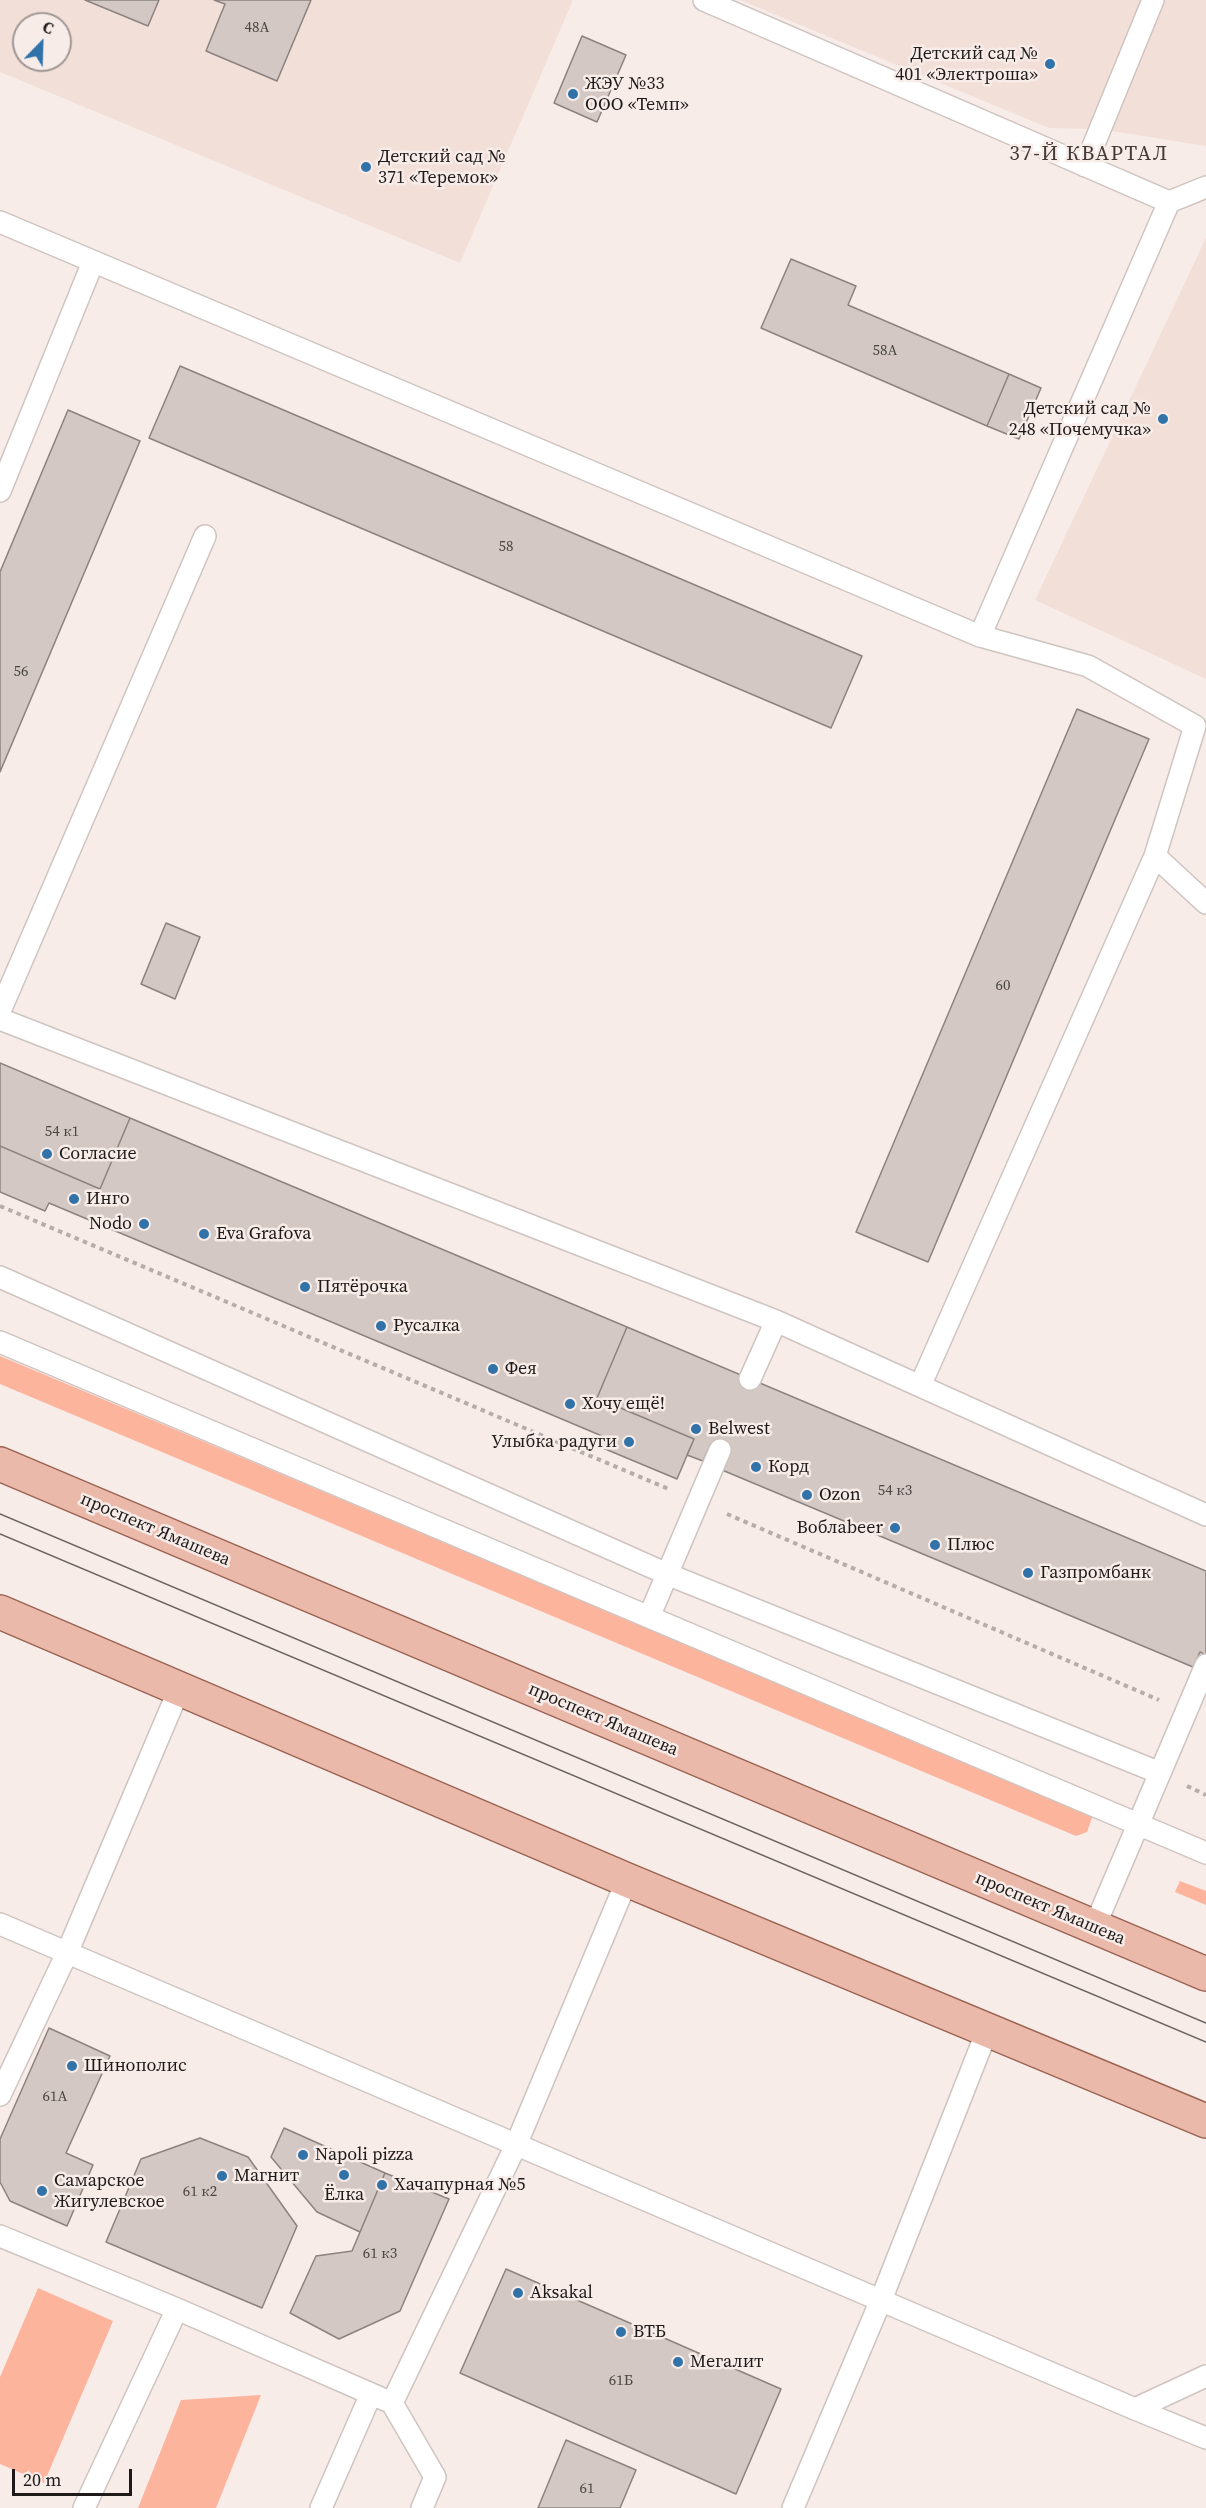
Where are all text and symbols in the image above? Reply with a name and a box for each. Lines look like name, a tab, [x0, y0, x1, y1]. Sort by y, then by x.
north arrow	[12, 12, 72, 72]
text: С	[39, 15, 57, 39]
house number: 48А	[245, 19, 269, 37]
place label: Детский сад № 401 «Электроша»	[895, 43, 1038, 86]
marker: Детский сад № 401 «Электроша»	[1043, 57, 1057, 71]
place label: ЖЭУ №33 ООО «Темп»	[585, 73, 689, 116]
marker: ЖЭУ №33 ООО «Темп»	[566, 87, 580, 101]
district label: 37-Й КВАРТАЛ	[1009, 142, 1169, 168]
place label: Детский сад № 371 «Теремок»	[378, 146, 506, 188]
marker: Детский сад № 371 «Теремок»	[359, 160, 373, 174]
house number: 58А	[873, 342, 897, 360]
place label: Детский сад № 248 «Почемучка»	[1009, 398, 1151, 440]
marker: Детский сад № 248 «Почемучка»	[1156, 412, 1170, 426]
house number: 58	[499, 538, 513, 556]
house number: 56	[14, 663, 28, 681]
house number: 60	[996, 977, 1010, 995]
house number: 54 к1	[45, 1123, 79, 1141]
place label: Согласие	[59, 1143, 137, 1165]
marker: Согласие	[40, 1147, 54, 1161]
place label: Инго	[86, 1188, 130, 1210]
marker: Инго	[67, 1192, 81, 1206]
place label: Nodo	[89, 1213, 132, 1235]
marker: Nodo	[137, 1217, 151, 1231]
place label: Eva Grafova	[216, 1223, 311, 1245]
marker: Eva Grafova	[197, 1227, 211, 1241]
place label: Пятёрочка	[317, 1276, 408, 1298]
marker: Пятёрочка	[298, 1280, 312, 1294]
place label: Русалка	[393, 1315, 460, 1337]
marker: Русалка	[374, 1319, 388, 1333]
place label: Фея	[505, 1358, 537, 1380]
marker: Фея	[486, 1362, 500, 1376]
place label: Хочу ещё!	[582, 1393, 665, 1415]
marker: Хочу ещё!	[563, 1397, 577, 1411]
place label: Belwest	[708, 1418, 770, 1440]
marker: Belwest	[689, 1422, 703, 1436]
place label: Улыбка радуги	[491, 1431, 617, 1453]
marker: Улыбка радуги	[622, 1435, 636, 1449]
place label: Корд	[768, 1456, 809, 1478]
marker: Корд	[749, 1460, 763, 1474]
house number: 54 к3	[878, 1482, 912, 1500]
place label: Ozon	[819, 1484, 861, 1506]
marker: Ozon	[800, 1488, 814, 1502]
street label: проспект Ямашева	[77, 1489, 233, 1571]
place label: Воблаbeer	[796, 1517, 883, 1539]
marker: Воблаbeer	[888, 1521, 902, 1535]
place label: Плюс	[947, 1534, 995, 1556]
marker: Плюс	[928, 1538, 942, 1552]
place label: Газпромбанк	[1040, 1562, 1151, 1584]
marker: Газпромбанк	[1021, 1566, 1035, 1580]
street label: проспект Ямашева	[525, 1679, 681, 1761]
street label: проспект Ямашева	[972, 1868, 1128, 1950]
place label: Шинополис	[84, 2055, 187, 2077]
marker: Шинополис	[65, 2059, 79, 2073]
house number: 61А	[43, 2088, 67, 2106]
place label: Napoli pizza	[315, 2144, 413, 2166]
marker: Napoli pizza	[296, 2148, 310, 2162]
place label: Магнит	[234, 2165, 299, 2187]
marker: Ёлка	[337, 2168, 351, 2182]
marker: Магнит	[215, 2169, 229, 2183]
place label: Самарское Жигулевское	[54, 2170, 165, 2212]
place label: Хачапурная №5	[394, 2174, 525, 2196]
marker: Хачапурная №5	[375, 2178, 389, 2192]
house number: 61 к2	[183, 2183, 217, 2201]
marker: Самарское Жигулевское	[35, 2184, 49, 2198]
place label: Ёлка	[324, 2184, 364, 2206]
house number: 61 к3	[363, 2245, 397, 2263]
place label: Aksakal	[530, 2282, 593, 2304]
marker: Aksakal	[511, 2286, 525, 2300]
place label: ВТБ	[633, 2321, 666, 2343]
marker: ВТБ	[614, 2325, 628, 2339]
place label: Мегалит	[690, 2351, 764, 2373]
marker: Мегалит	[671, 2355, 685, 2369]
house number: 61Б	[609, 2372, 633, 2390]
scale bar	[15, 2457, 135, 2495]
text: 20 m	[23, 2467, 61, 2492]
house number: 61	[580, 2480, 594, 2498]

